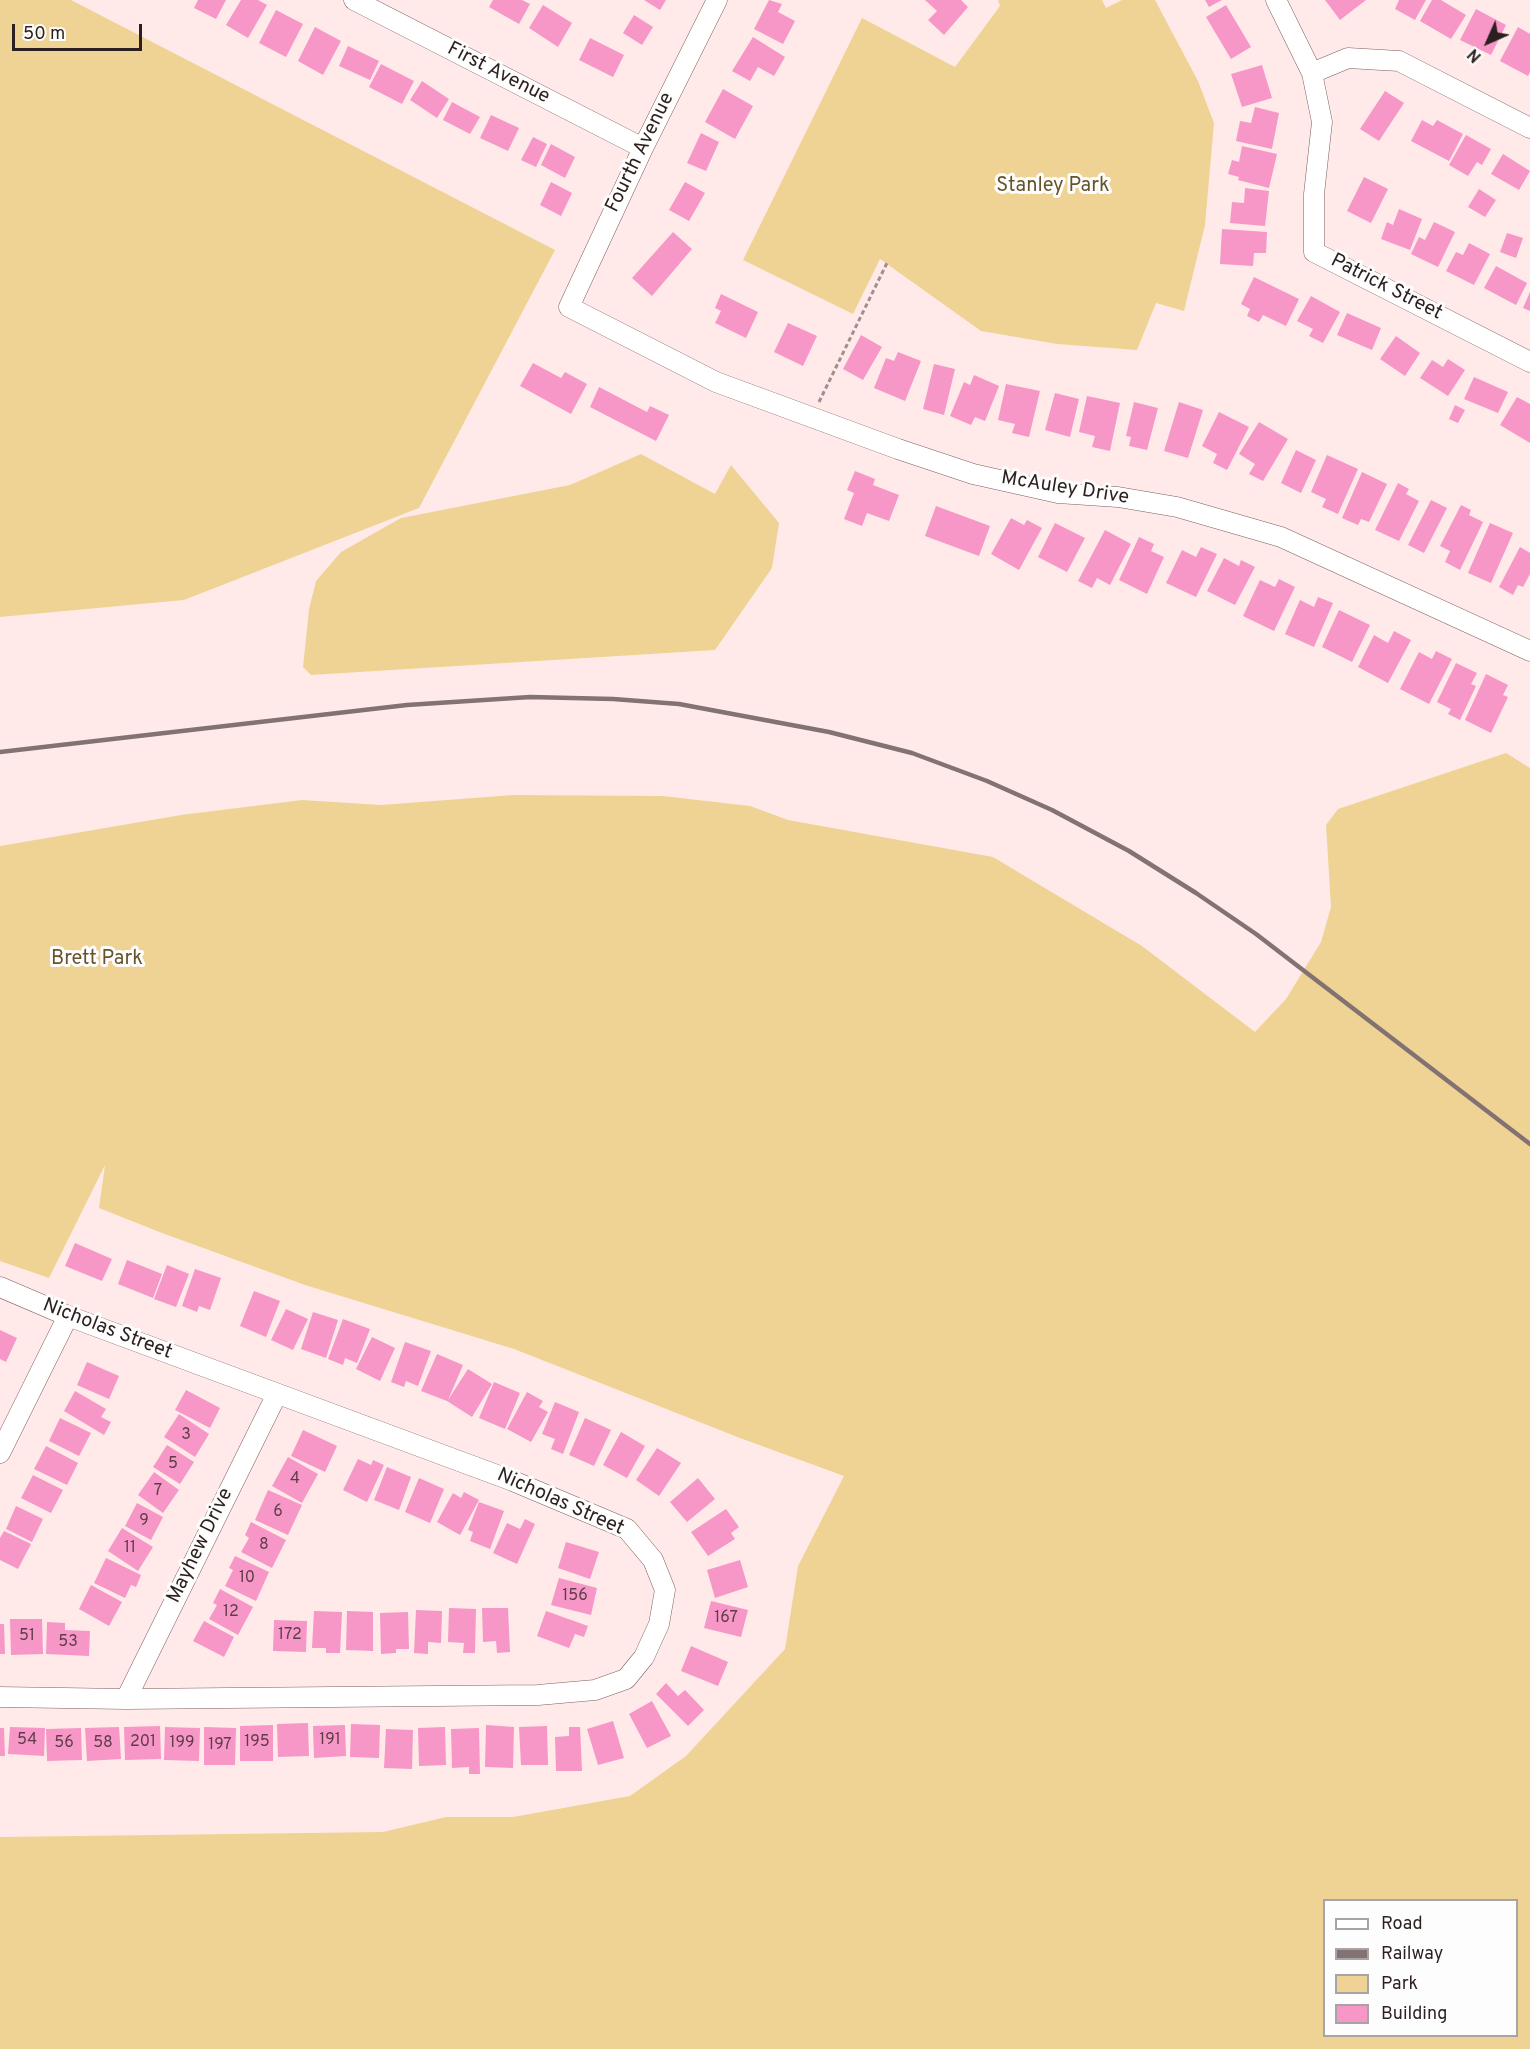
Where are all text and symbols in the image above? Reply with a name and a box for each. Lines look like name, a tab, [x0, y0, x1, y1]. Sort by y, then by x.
scale bar	[15, 12, 146, 50]
north arrow	[1458, 12, 1518, 72]
text: 50 m	[23, 23, 65, 46]
street label: First Avenue	[443, 38, 553, 110]
text: N	[1464, 44, 1486, 66]
street label: Fourth Avenue	[602, 89, 680, 217]
park label: Stanley Park	[996, 175, 1110, 199]
street label: Patrick Street	[1326, 250, 1446, 326]
street label: McAuley Drive	[999, 467, 1131, 511]
park label: Brett Park	[51, 948, 143, 972]
street label: Nicholas Street	[39, 1294, 175, 1366]
house number: 3	[181, 1426, 191, 1446]
house number: 5	[168, 1455, 178, 1475]
street label: Nicholas Street	[493, 1464, 627, 1542]
house number: 4	[290, 1470, 300, 1490]
house number: 7	[154, 1482, 162, 1502]
street label: Mayhew Drive	[163, 1485, 239, 1607]
house number: 6	[273, 1503, 283, 1523]
house number: 9	[139, 1512, 149, 1532]
house number: 8	[259, 1536, 269, 1556]
house number: 11	[124, 1539, 136, 1559]
house number: 10	[239, 1569, 255, 1589]
house number: 156	[562, 1587, 588, 1607]
house number: 12	[223, 1603, 239, 1623]
house number: 167	[714, 1609, 738, 1629]
house number: 172	[278, 1626, 302, 1646]
house number: 51	[19, 1627, 35, 1647]
house number: 53	[58, 1633, 78, 1653]
house number: 54	[17, 1731, 37, 1751]
house number: 191	[319, 1731, 341, 1751]
house number: 201	[130, 1733, 156, 1753]
house number: 195	[244, 1733, 270, 1753]
house number: 56	[54, 1734, 74, 1754]
house number: 58	[93, 1734, 113, 1754]
house number: 199	[169, 1734, 195, 1754]
house number: 197	[208, 1736, 232, 1756]
legend	[1323, 1899, 1518, 2037]
text: Road	[1381, 1913, 1423, 1936]
text: Railway	[1381, 1943, 1443, 1966]
text: Park	[1381, 1973, 1418, 1996]
text: Building	[1381, 2003, 1447, 2026]

